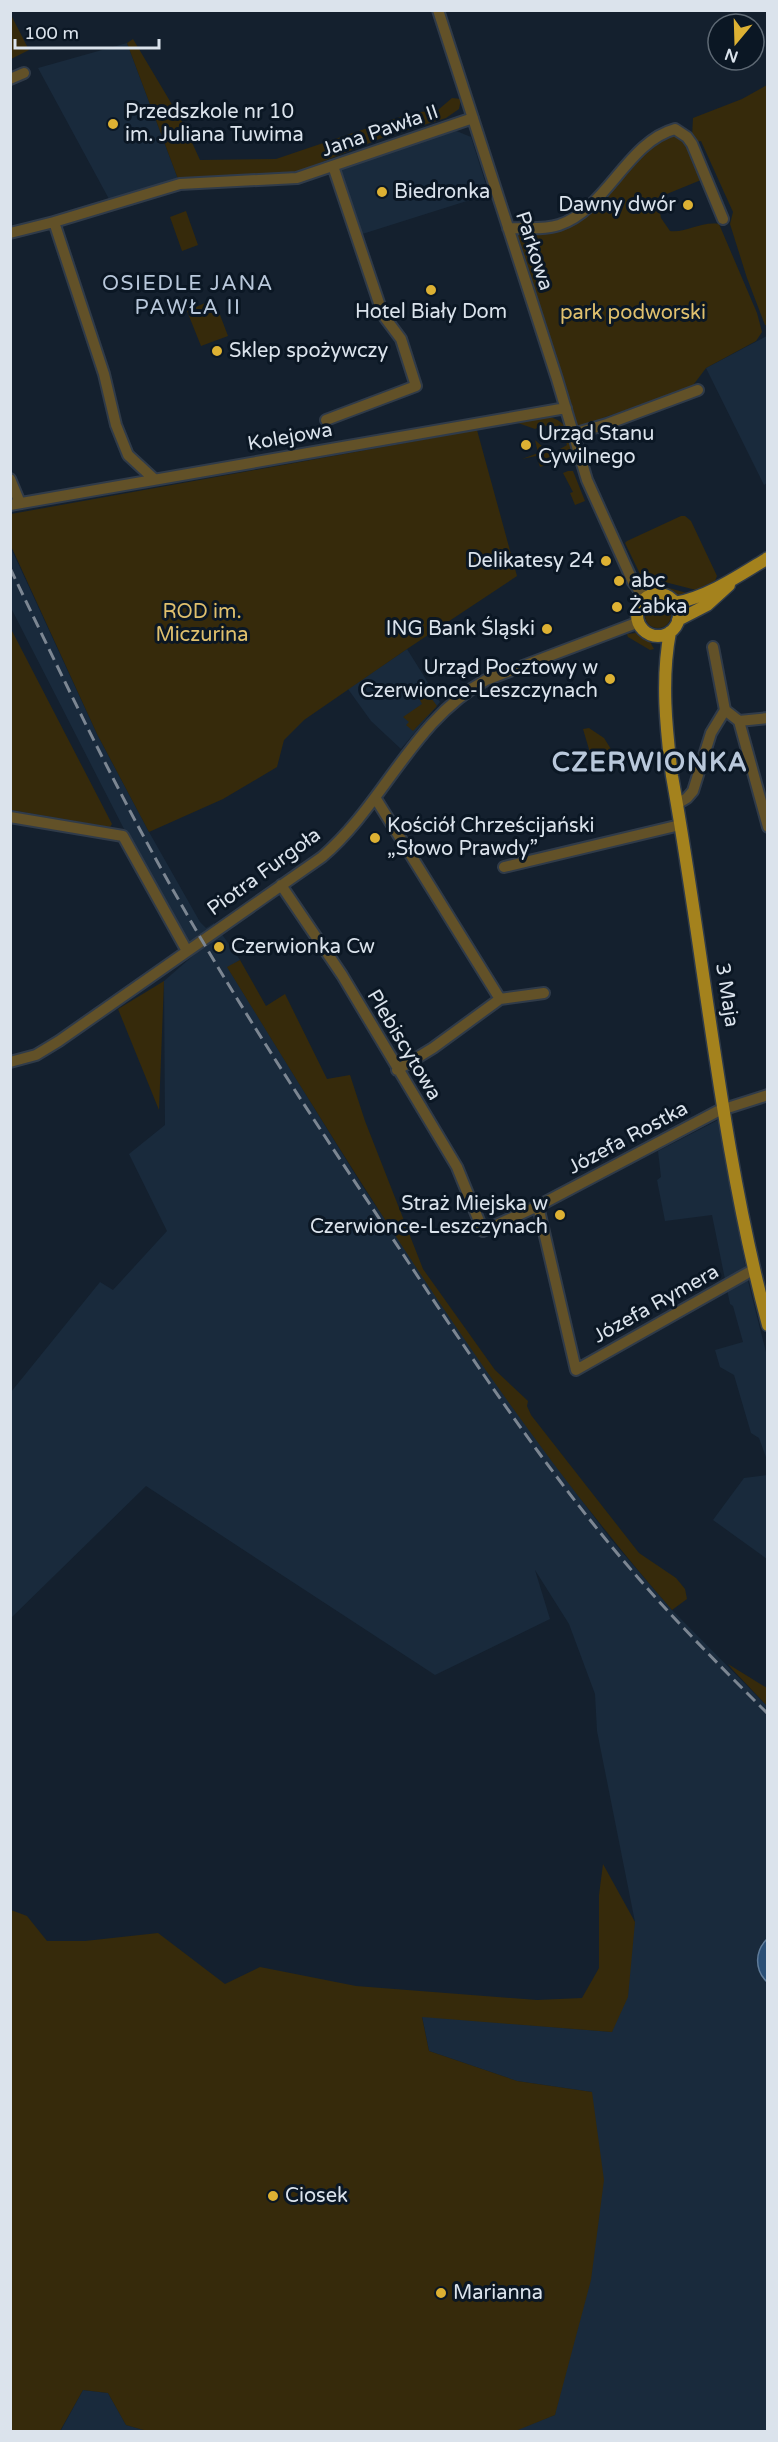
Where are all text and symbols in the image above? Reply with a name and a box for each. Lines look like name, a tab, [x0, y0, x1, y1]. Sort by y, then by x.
scale bar	[15, 12, 159, 50]
north arrow	[706, 12, 766, 72]
text: 100 m	[24, 22, 79, 44]
text: N	[722, 44, 741, 67]
place label: Przedszkole nr 10 im. Juliana Tuwima	[125, 100, 304, 147]
street label: Jana Pawła II	[318, 100, 442, 162]
marker: Przedszkole nr 10 im. Juliana Tuwima	[106, 117, 120, 131]
place label: Biedronka	[394, 180, 490, 204]
marker: Biedronka	[375, 185, 389, 199]
place label: Dawny dwór	[558, 193, 676, 217]
marker: Dawny dwór	[681, 198, 695, 212]
street label: Parkowa	[510, 209, 558, 293]
district label: OSIEDLE JANA PAWŁA II	[102, 271, 274, 320]
marker: Hotel Biały Dom	[424, 283, 438, 297]
place label: Hotel Biały Dom	[355, 300, 507, 324]
park label: park podworski	[560, 301, 706, 325]
place label: Sklep spożywczy	[229, 339, 389, 363]
marker: Sklep spożywczy	[210, 344, 224, 358]
street label: Kolejowa	[246, 418, 334, 456]
place label: Urząd Stanu Cywilnego	[538, 422, 654, 469]
marker: Urząd Stanu Cywilnego	[519, 438, 533, 452]
place label: Delikatesy 24	[467, 549, 594, 573]
marker: Delikatesy 24	[599, 554, 613, 568]
place label: abc	[631, 569, 666, 593]
marker: abc	[612, 574, 626, 588]
place label: Żabka	[629, 595, 688, 619]
park label: ROD im. Miczurina	[156, 600, 248, 647]
marker: Żabka	[610, 600, 624, 614]
place label: ING Bank Śląski	[386, 616, 535, 641]
marker: ING Bank Śląski	[540, 622, 554, 636]
place label: Urząd Pocztowy w Czerwionce-Leszczynach	[360, 656, 598, 703]
marker: Urząd Pocztowy w Czerwionce-Leszczynach	[603, 672, 617, 686]
district label: CZERWIONKA	[552, 747, 748, 778]
place label: Kościół Chrześcijański „Słowo Prawdy”	[387, 814, 595, 861]
street label: Piotra Furgoła	[203, 823, 325, 921]
marker: Kościół Chrześcijański „Słowo Prawdy”	[368, 831, 382, 845]
place label: Czerwionka Cw	[231, 935, 375, 959]
marker: Czerwionka Cw	[212, 940, 226, 954]
street label: 3 Maja	[710, 961, 744, 1029]
street label: Plebiscytowa	[361, 985, 447, 1105]
street label: Józefa Rostka	[564, 1096, 692, 1180]
place label: Straż Miejska w Czerwionce-Leszczynach	[310, 1192, 548, 1239]
marker: Straż Miejska w Czerwionce-Leszczynach	[553, 1208, 567, 1222]
street label: Józefa Rymera	[589, 1260, 723, 1348]
place label: Ciosek	[285, 2184, 348, 2208]
marker: Ciosek	[266, 2189, 280, 2203]
place label: Marianna	[453, 2281, 543, 2305]
marker: Marianna	[434, 2286, 448, 2300]

